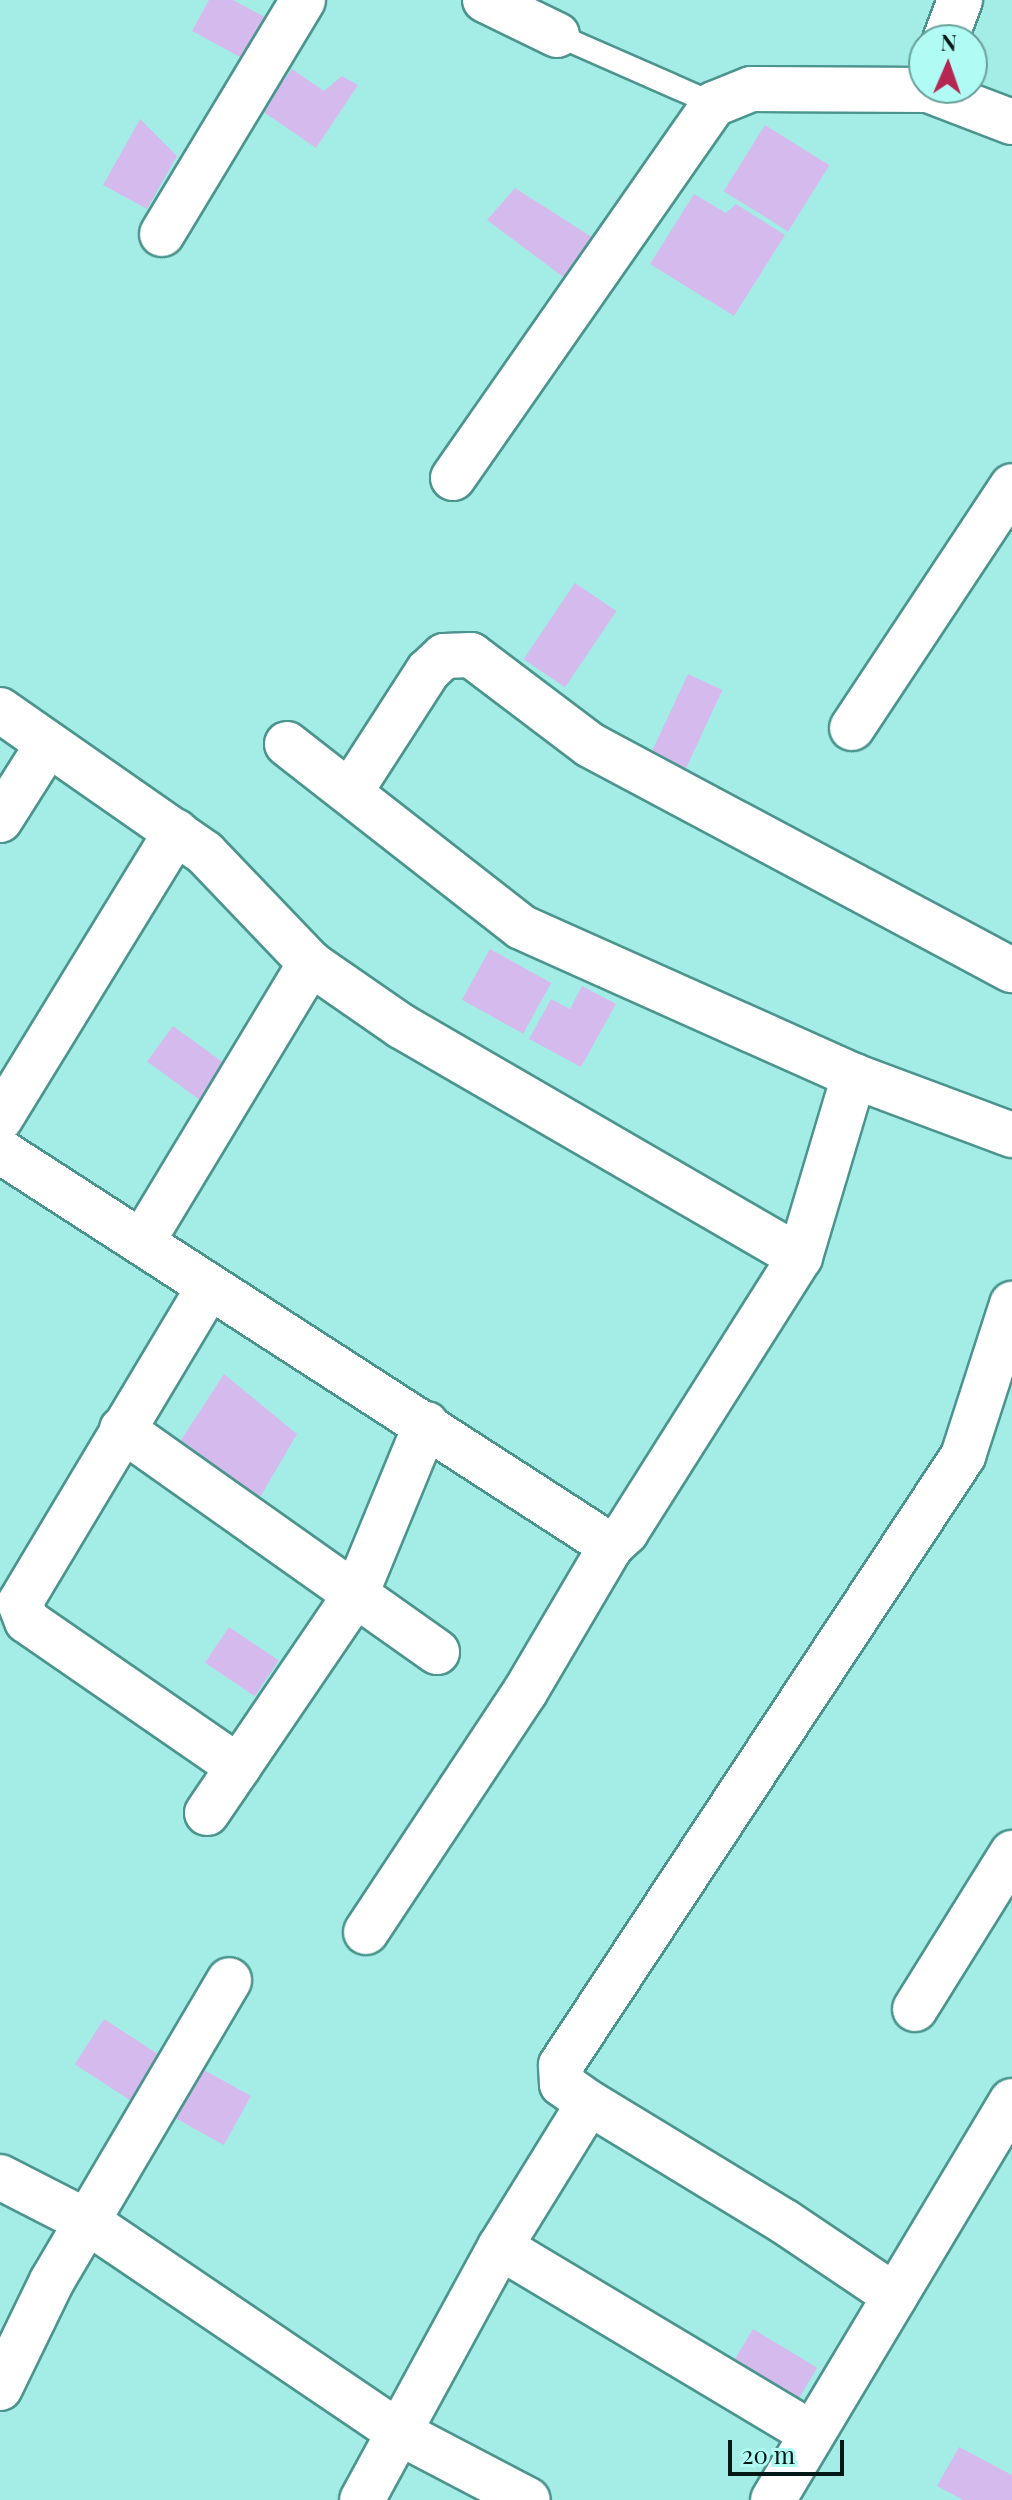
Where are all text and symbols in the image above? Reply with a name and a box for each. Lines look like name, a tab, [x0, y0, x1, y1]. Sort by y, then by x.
north arrow	[908, 24, 988, 104]
text: N	[940, 27, 957, 57]
scale bar	[732, 2424, 848, 2474]
text: 20 m	[742, 2438, 795, 2470]

